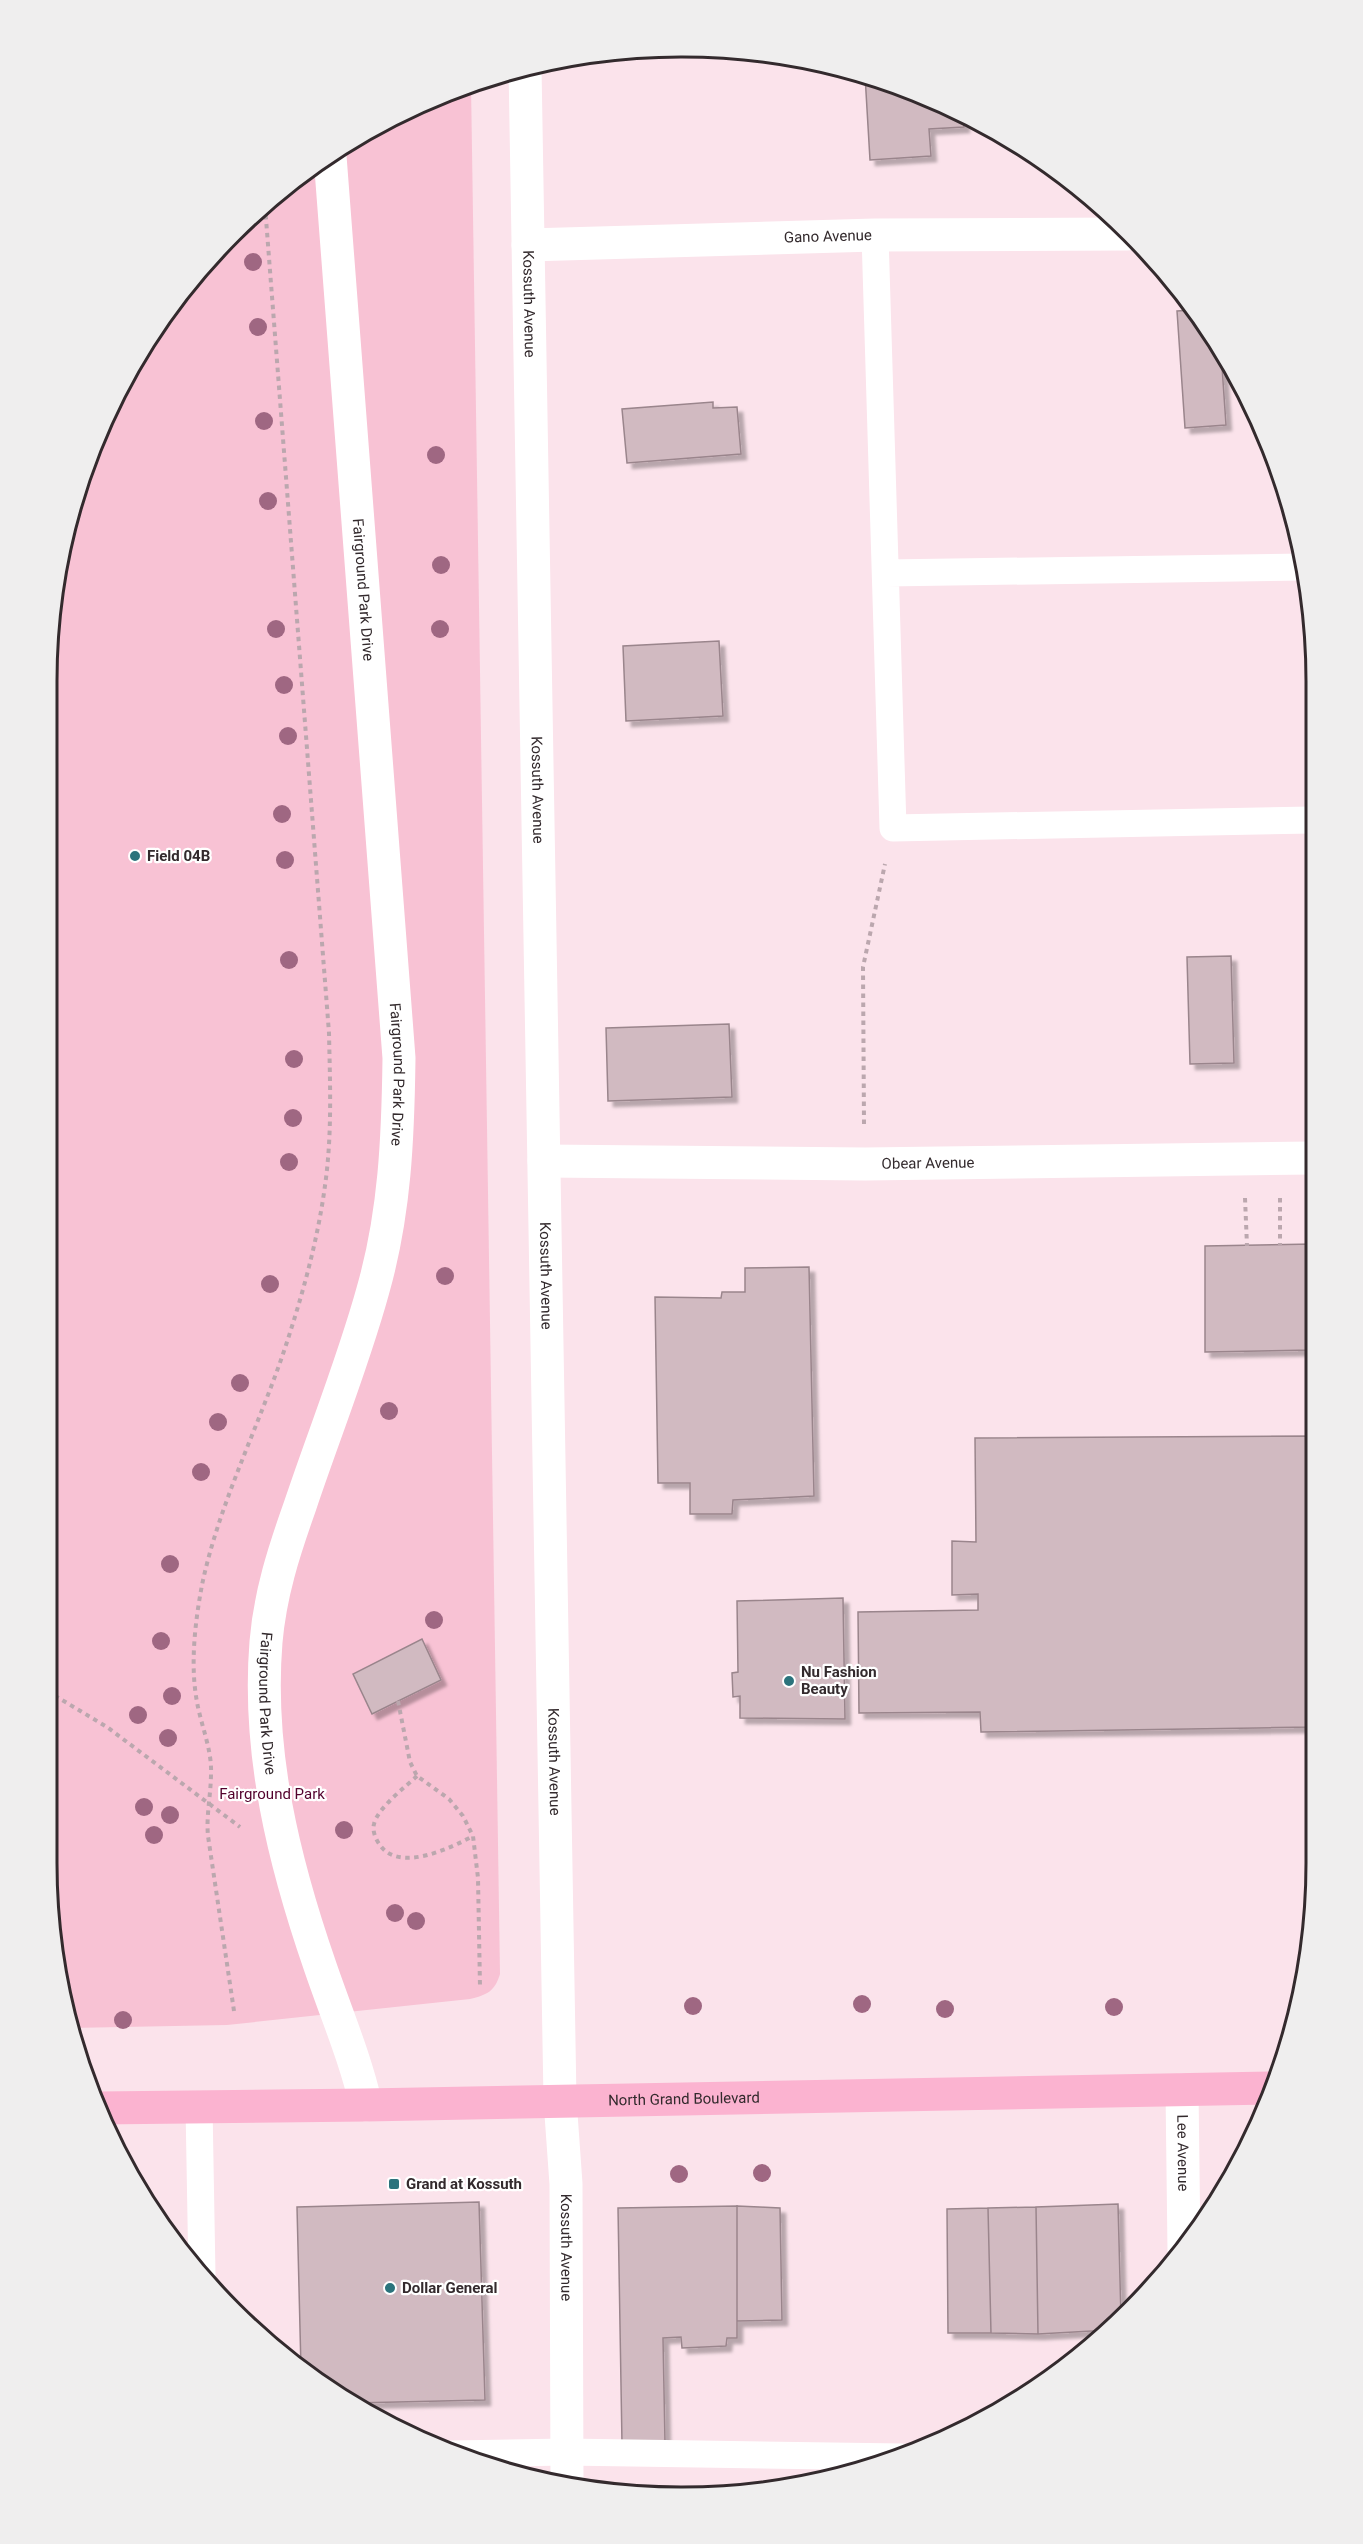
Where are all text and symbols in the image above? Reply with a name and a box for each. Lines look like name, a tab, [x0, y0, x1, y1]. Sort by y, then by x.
street label: Gano Avenue	[784, 226, 872, 247]
street label: Kossuth Avenue	[519, 250, 539, 358]
street label: Fairground Park Drive	[349, 518, 378, 662]
street label: Kossuth Avenue	[528, 736, 547, 844]
place label: Field 04B	[147, 847, 210, 865]
marker: Field 04B	[128, 849, 142, 863]
street label: Fairground Park Drive	[386, 1002, 408, 1147]
street label: Obear Avenue	[881, 1154, 975, 1173]
street label: Kossuth Avenue	[536, 1222, 556, 1330]
street label: Fairground Park Drive	[255, 1631, 280, 1776]
place label: Nu Fashion Beauty	[801, 1663, 877, 1698]
marker: Nu Fashion Beauty	[782, 1674, 796, 1688]
street label: Kossuth Avenue	[544, 1708, 564, 1816]
park label: Fairground Park	[219, 1785, 325, 1803]
street label: North Grand Boulevard	[608, 2089, 760, 2109]
street label: Lee Avenue	[1173, 2114, 1192, 2192]
place label: Grand at Kossuth	[406, 2175, 522, 2193]
marker: Grand at Kossuth	[387, 2177, 401, 2191]
street label: Kossuth Avenue	[557, 2194, 575, 2301]
place label: Dollar General	[402, 2279, 498, 2297]
marker: Dollar General	[383, 2281, 397, 2295]

